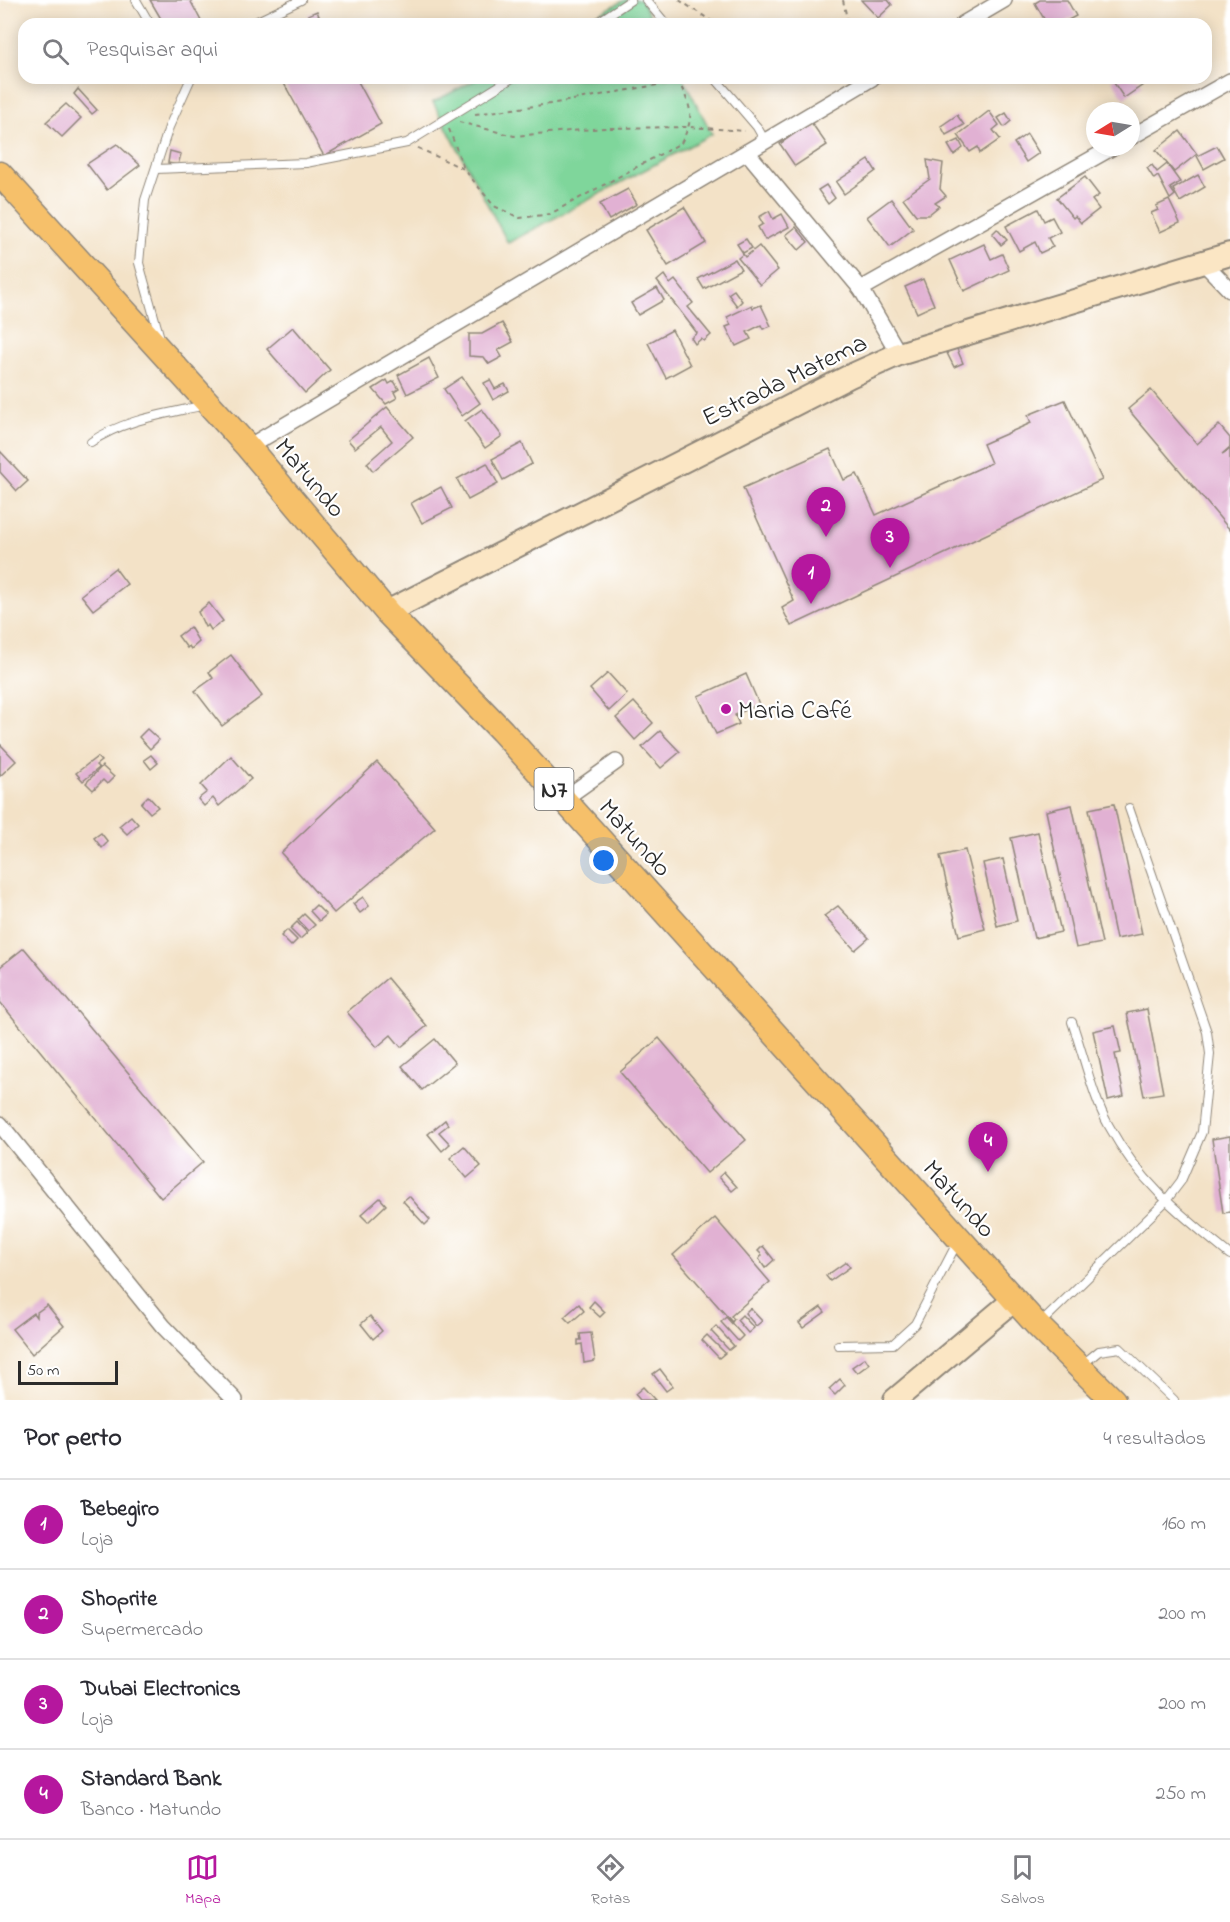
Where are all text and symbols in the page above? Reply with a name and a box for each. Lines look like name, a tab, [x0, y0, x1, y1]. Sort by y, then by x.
search box	[18, 18, 1212, 84]
icon: search	[39, 35, 72, 68]
text: Pesquisar aqui	[87, 35, 218, 67]
north arrow	[1086, 102, 1140, 156]
street label: Estrada Matema	[696, 325, 874, 438]
street label: Matundo	[264, 431, 354, 527]
pin: 2	[806, 488, 846, 537]
pin: 3	[870, 518, 910, 568]
pin: 1	[792, 554, 830, 604]
place label: Maria Café	[738, 693, 852, 731]
marker: Maria Café	[719, 702, 733, 716]
road number: N7	[534, 768, 574, 810]
street label: Matundo	[588, 791, 679, 887]
your location	[589, 846, 618, 875]
pin: 4	[968, 1122, 1008, 1172]
street label: Matundo	[912, 1152, 1003, 1248]
scale bar	[18, 1358, 118, 1386]
text: 50 m	[27, 1359, 59, 1383]
text: Por perto	[24, 1420, 122, 1458]
text: 4 resultados	[1103, 1425, 1206, 1454]
text: Bebegiro	[81, 1494, 159, 1526]
text: 1	[40, 1510, 47, 1539]
text: 160 m	[1162, 1510, 1206, 1539]
text: Loja	[81, 1526, 113, 1555]
text: Shoprite	[81, 1584, 157, 1616]
text: 2	[39, 1600, 48, 1629]
text: 200 m	[1158, 1600, 1206, 1629]
text: Supermercado	[81, 1616, 203, 1645]
text: Dubai Electronics	[81, 1674, 241, 1706]
text: 3	[39, 1690, 48, 1719]
text: 200 m	[1158, 1690, 1206, 1719]
text: Loja	[81, 1706, 113, 1735]
text: Standard Bank	[81, 1764, 221, 1796]
text: 4	[39, 1780, 48, 1809]
text: 250 m	[1155, 1780, 1206, 1809]
text: Banco · Matundo	[81, 1796, 221, 1825]
tab: Mapa	[185, 1851, 221, 1911]
tab: Rotas	[591, 1851, 630, 1911]
tab: Salvos	[1001, 1851, 1045, 1911]

